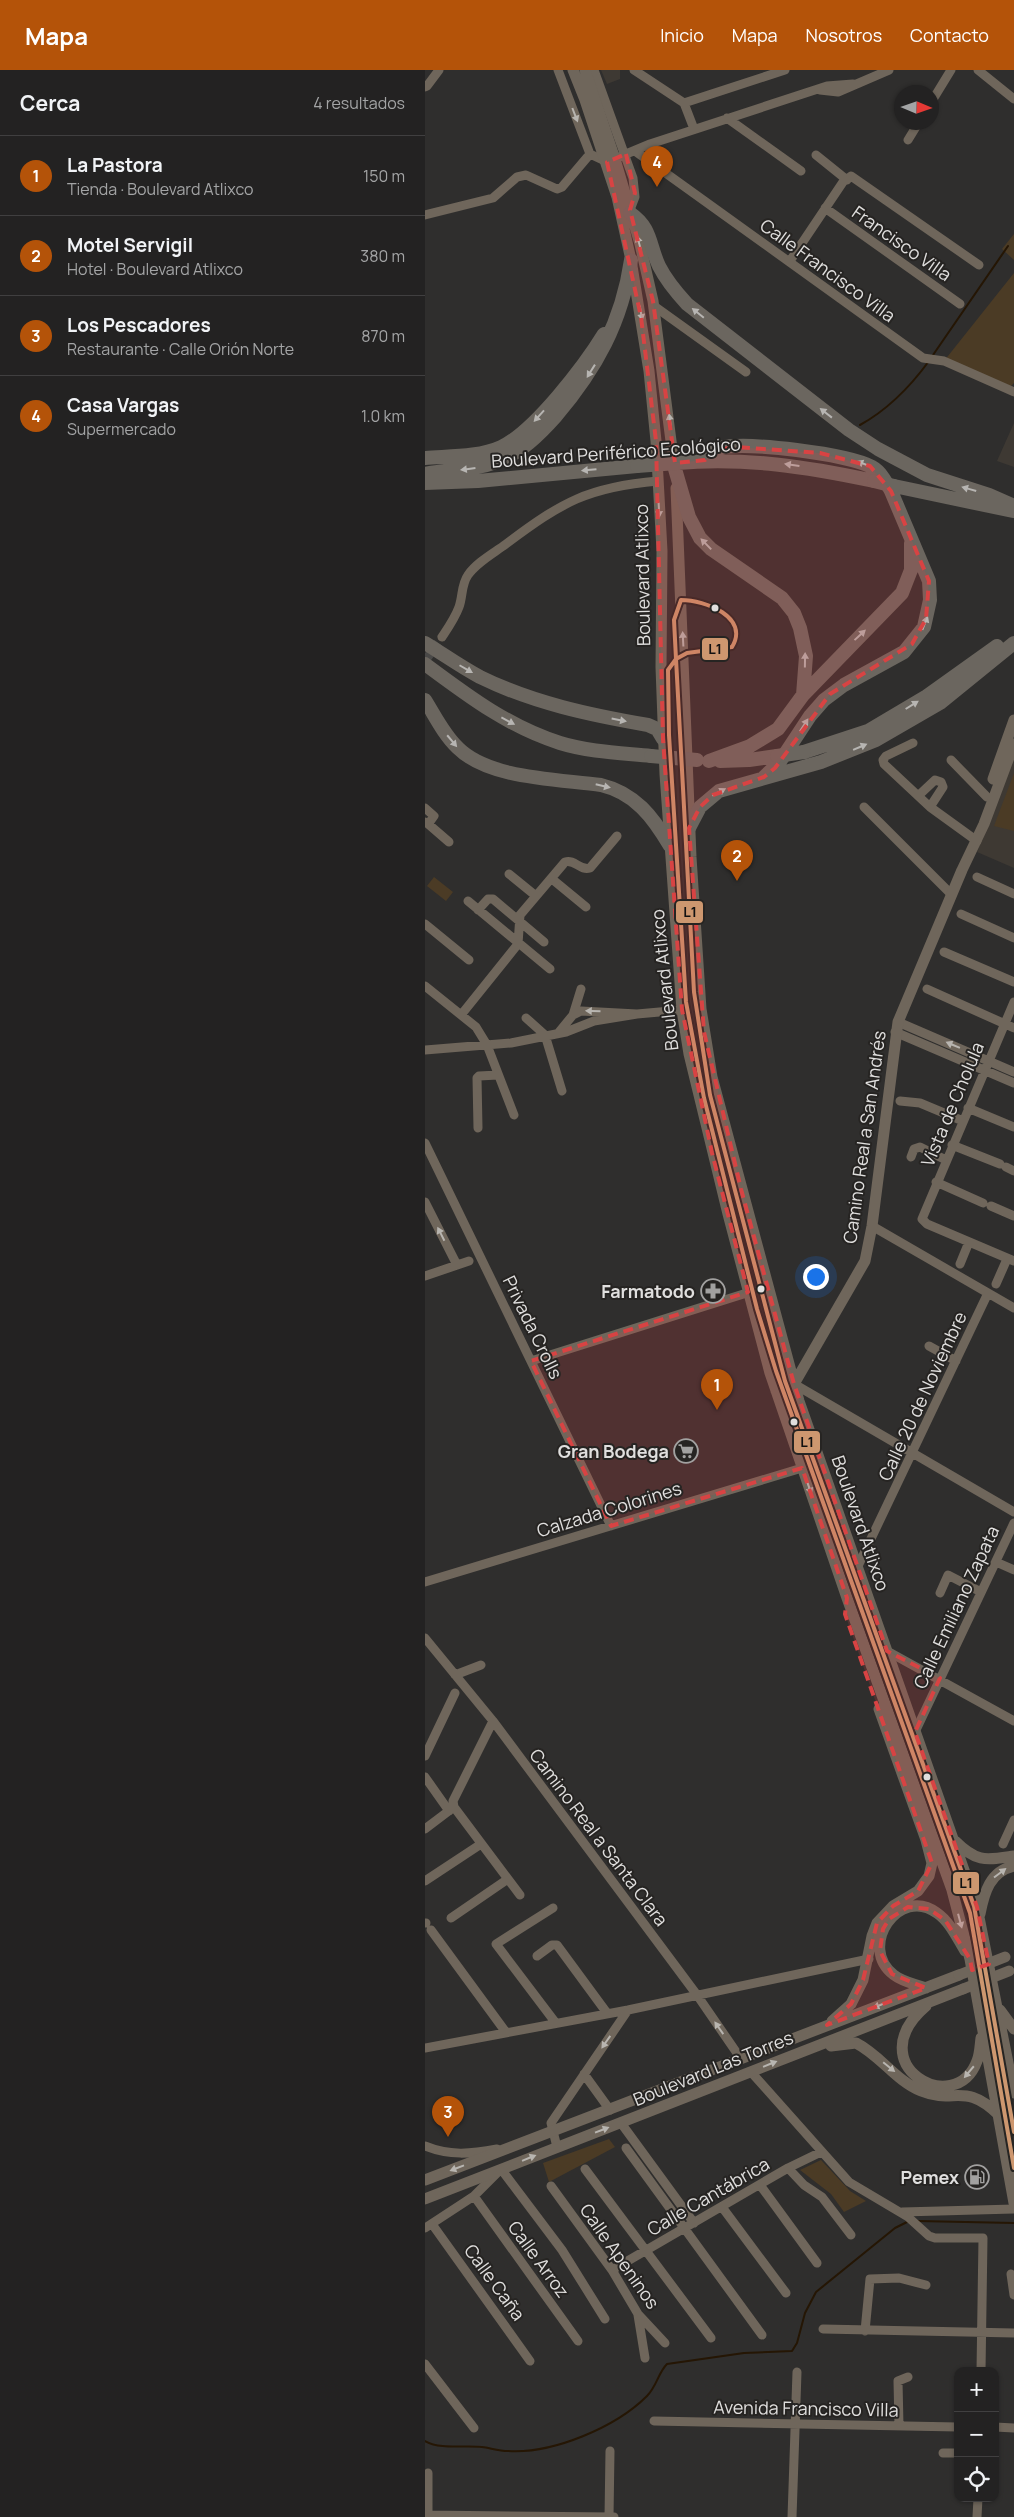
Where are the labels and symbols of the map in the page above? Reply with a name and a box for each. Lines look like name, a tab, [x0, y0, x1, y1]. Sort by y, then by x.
north arrow	[894, 85, 939, 130]
one-way arrow	[572, 108, 580, 123]
pin: 4	[641, 146, 673, 187]
street label: Francisco Villa	[848, 200, 956, 286]
street label: Calle Francisco Villa	[756, 213, 900, 327]
one-way arrow	[635, 236, 643, 251]
one-way arrow	[637, 305, 645, 321]
one-way arrow	[692, 308, 705, 319]
one-way arrow	[586, 364, 596, 377]
one-way arrow	[820, 407, 833, 418]
one-way arrow	[533, 410, 544, 423]
one-way arrow	[665, 412, 673, 428]
street label: Boulevard Periférico Ecológico	[490, 431, 742, 473]
one-way arrow	[856, 460, 871, 468]
one-way arrow	[784, 461, 800, 469]
one-way arrow	[460, 465, 476, 473]
one-way arrow	[581, 466, 597, 474]
one-way arrow	[961, 484, 976, 492]
one-way arrow	[656, 502, 664, 518]
street label: Boulevard Atlixco	[629, 504, 655, 646]
one-way arrow	[700, 538, 712, 550]
unlabelled marker	[710, 603, 720, 613]
one-way arrow	[921, 615, 929, 630]
one-way arrow	[854, 629, 867, 640]
one-way arrow	[678, 631, 686, 647]
line badge: L1	[701, 637, 729, 661]
text: L1	[708, 639, 722, 658]
one-way arrow	[801, 652, 809, 668]
one-way arrow	[459, 664, 473, 673]
one-way arrow	[905, 700, 919, 710]
one-way arrow	[612, 716, 628, 724]
one-way arrow	[501, 717, 516, 725]
one-way arrow	[799, 719, 808, 732]
one-way arrow	[446, 734, 457, 747]
one-way arrow	[853, 743, 867, 751]
one-way arrow	[596, 782, 611, 790]
one-way arrow	[711, 788, 726, 796]
pin: 2	[721, 840, 753, 881]
line badge: L1	[675, 900, 704, 924]
text: L1	[683, 902, 697, 921]
street label: Boulevard Atlixco	[645, 908, 683, 1052]
one-way arrow	[585, 1007, 601, 1015]
street label: Camino Real a San Andrés	[837, 1029, 891, 1245]
street label: Vista de Cholula	[915, 1038, 989, 1170]
one-way arrow	[946, 1041, 960, 1049]
one-way arrow	[437, 1227, 445, 1241]
your location	[803, 1264, 829, 1290]
street label: Privada Crolls	[498, 1271, 568, 1383]
pharmacy icon: Farmatodo	[700, 1278, 726, 1304]
place label: Farmatodo	[601, 1279, 695, 1303]
unlabelled marker	[756, 1284, 766, 1294]
street label: Calle 20 de Noviembre	[872, 1308, 972, 1484]
pin: 1	[701, 1369, 733, 1410]
unlabelled marker	[789, 1417, 799, 1427]
line badge: L1	[793, 1430, 821, 1454]
text: L1	[800, 1432, 814, 1451]
supermarket icon: Gran Bodega	[673, 1438, 699, 1464]
place label: Gran Bodega	[558, 1439, 669, 1463]
street label: Boulevard Atlixco	[827, 1452, 895, 1594]
street label: Calzada Colorines	[534, 1476, 684, 1542]
one-way arrow	[805, 1479, 813, 1494]
street label: Calle Emiliano Zapata	[908, 1522, 1004, 1692]
street label: Camino Real a Santa Clara	[524, 1743, 674, 1931]
unlabelled marker	[922, 1772, 932, 1782]
one-way arrow	[993, 1868, 1006, 1879]
line badge: L1	[952, 1871, 980, 1895]
text: L1	[959, 1873, 973, 1892]
one-way arrow	[957, 1913, 965, 1928]
one-way arrow	[873, 2002, 888, 2009]
one-way arrow	[714, 2021, 724, 2035]
street label: Boulevard Las Torres	[629, 2025, 797, 2111]
one-way arrow	[601, 2035, 611, 2049]
one-way arrow	[763, 2060, 777, 2068]
one-way arrow	[882, 2062, 895, 2073]
one-way arrow	[964, 2065, 975, 2078]
pin: 3	[432, 2096, 464, 2137]
one-way arrow	[595, 2126, 610, 2134]
street label: Calle Cantábrica	[642, 2151, 774, 2241]
one-way arrow	[522, 2154, 536, 2162]
fuel station icon: Pemex	[964, 2164, 990, 2190]
one-way arrow	[449, 2165, 464, 2172]
place label: Pemex	[901, 2165, 959, 2189]
street label: Calle Apeninos	[575, 2199, 665, 2313]
street label: Calle Arroz	[503, 2216, 575, 2302]
street label: Calle Caña	[459, 2239, 531, 2325]
street label: Avenida Francisco Villa	[713, 2394, 899, 2422]

